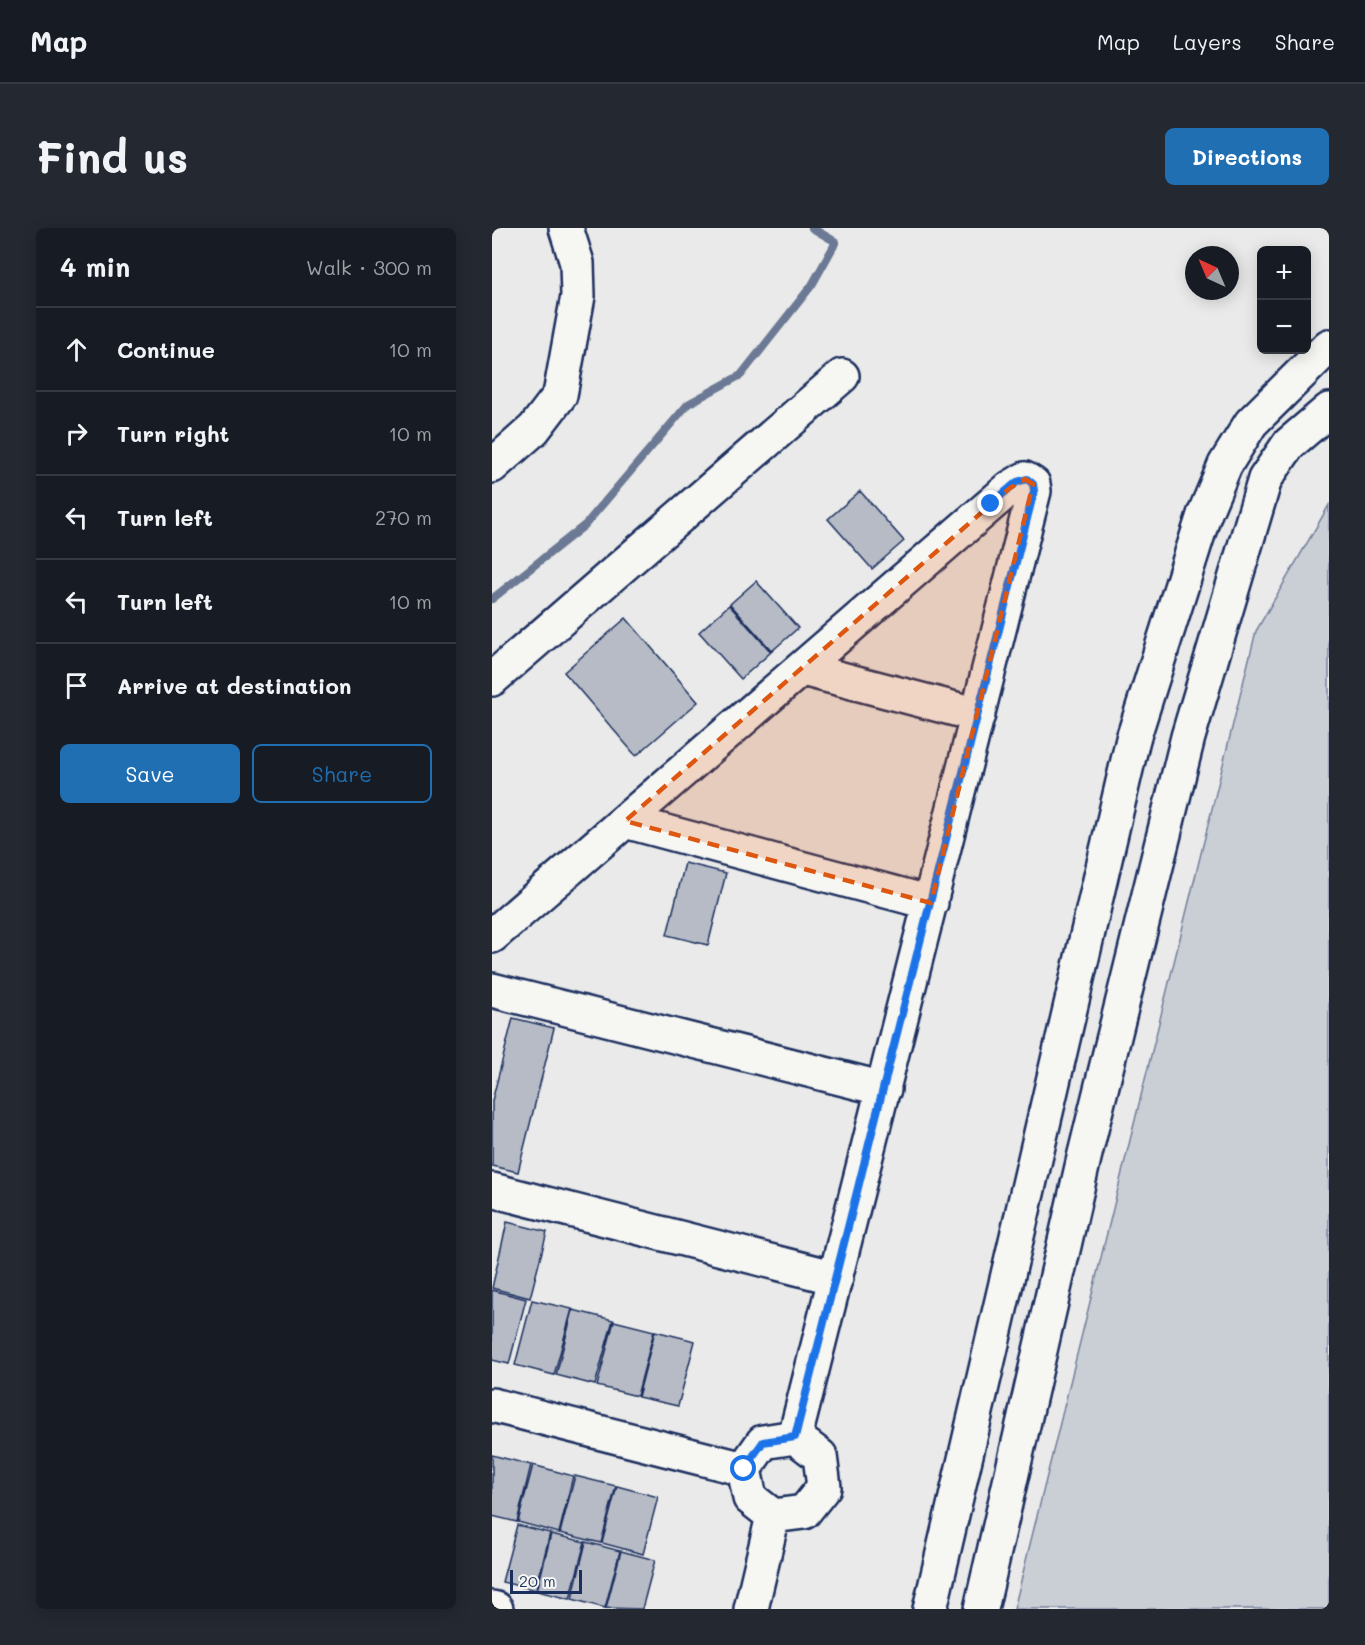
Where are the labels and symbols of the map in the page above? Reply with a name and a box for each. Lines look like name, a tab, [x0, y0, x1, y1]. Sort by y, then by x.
north arrow	[1185, 246, 1239, 300]
route end	[977, 490, 1003, 516]
route start	[730, 1455, 756, 1481]
scale bar	[510, 1567, 582, 1594]

